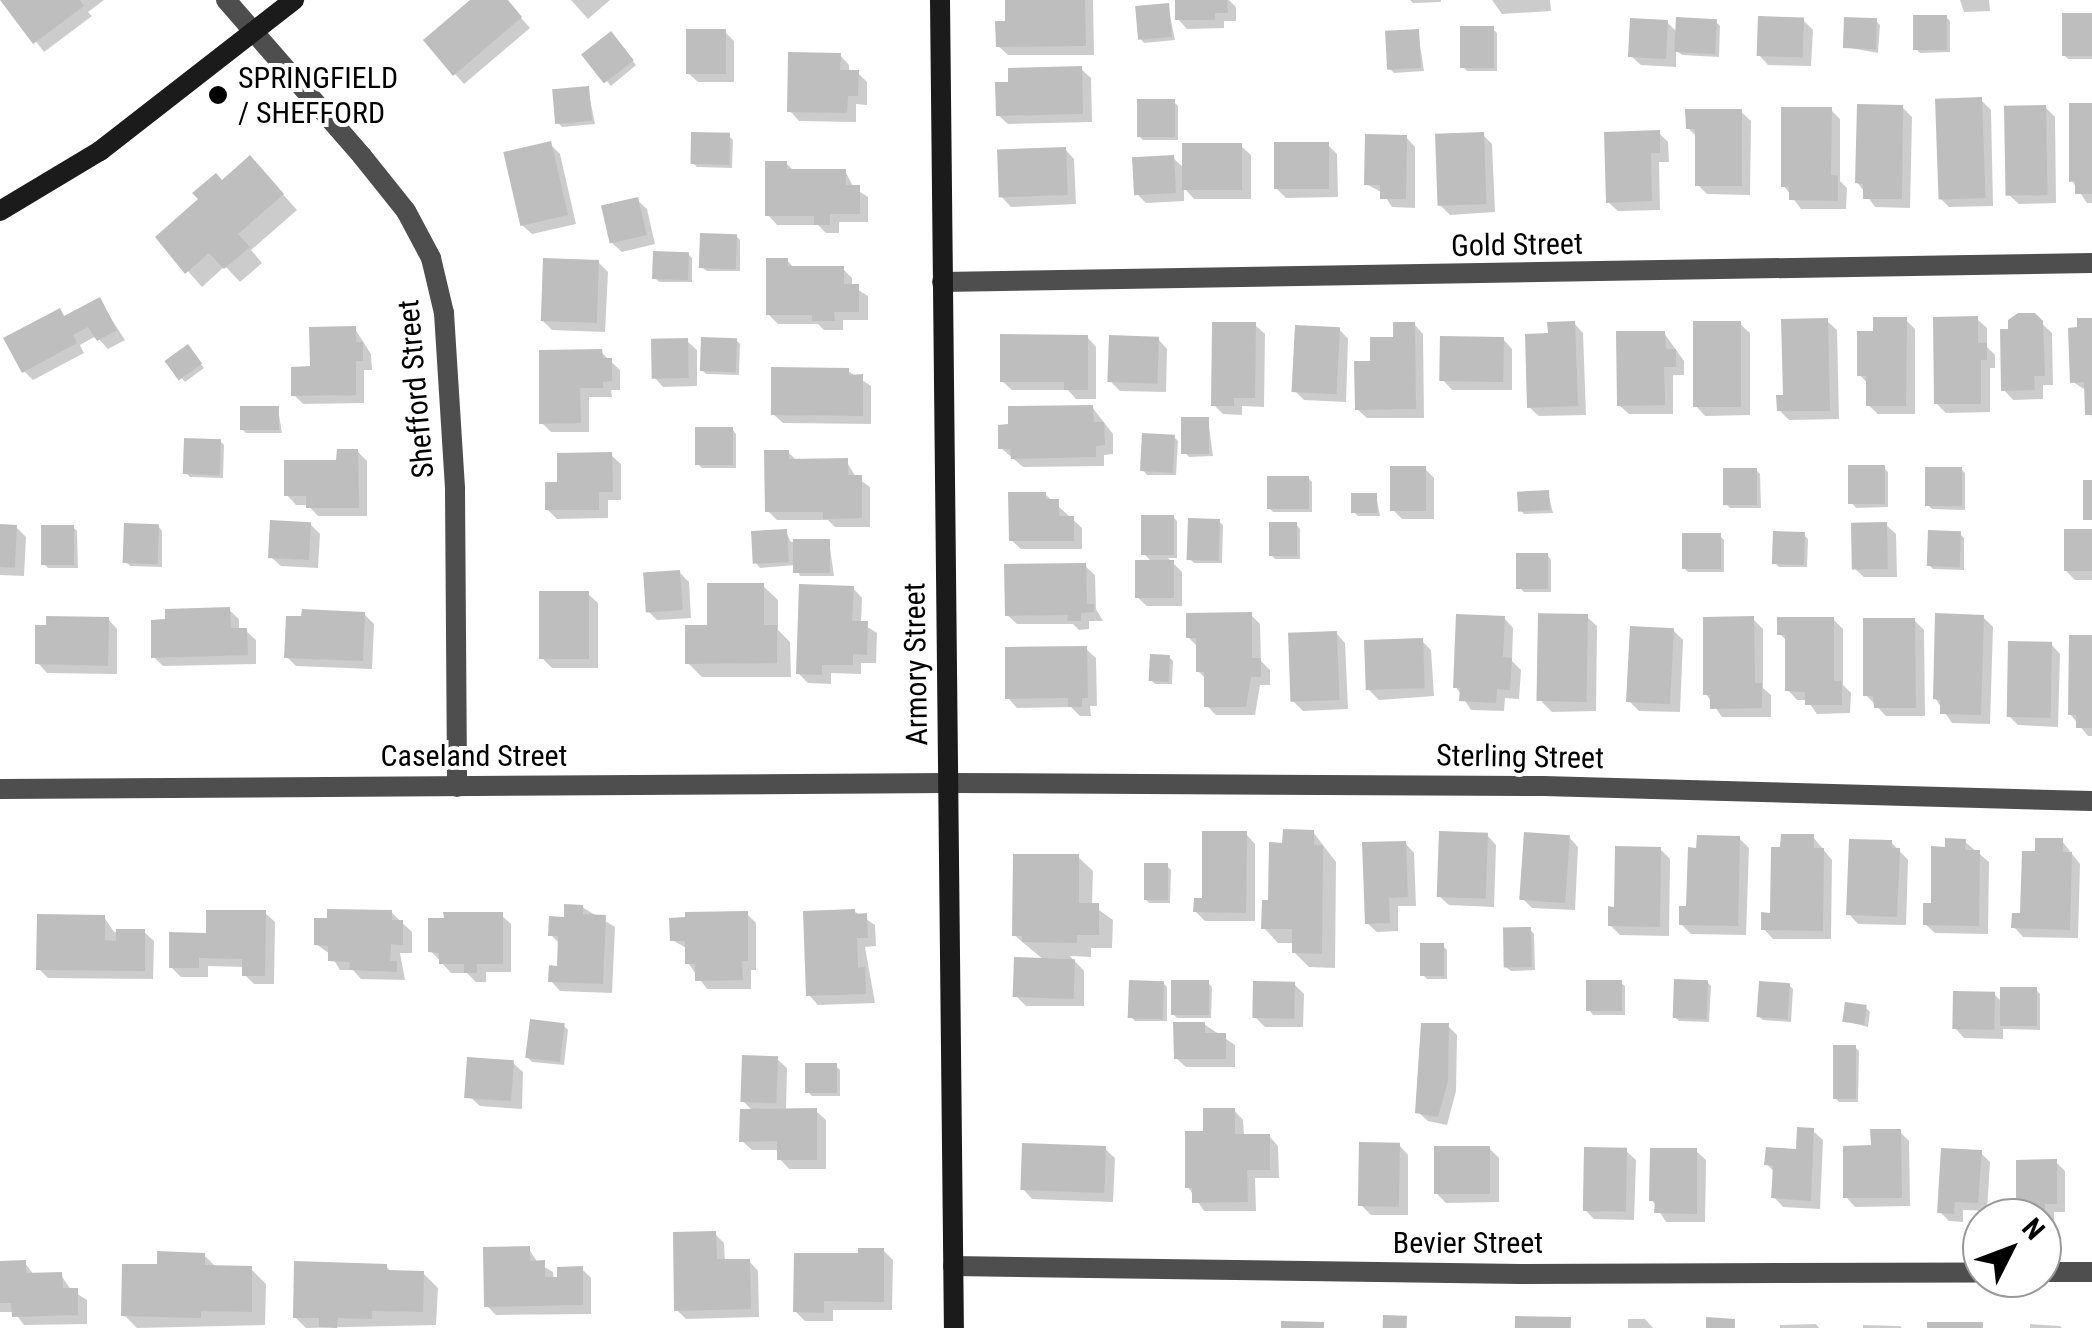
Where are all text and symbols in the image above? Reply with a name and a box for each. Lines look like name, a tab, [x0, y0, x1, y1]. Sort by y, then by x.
place label: SPRINGFIELD / SHEFFORD	[238, 60, 398, 130]
marker: SPRINGFIELD / SHEFFORD	[207, 84, 229, 106]
street label: Gold Street	[1451, 226, 1583, 264]
street label: Shefford Street	[390, 298, 442, 480]
street label: Armory Street	[897, 582, 935, 746]
street label: Caseland Street	[381, 738, 567, 774]
street label: Sterling Street	[1436, 738, 1604, 776]
north arrow	[1962, 1198, 2062, 1298]
text: N	[2015, 1212, 2051, 1246]
street label: Bevier Street	[1393, 1225, 1543, 1261]

